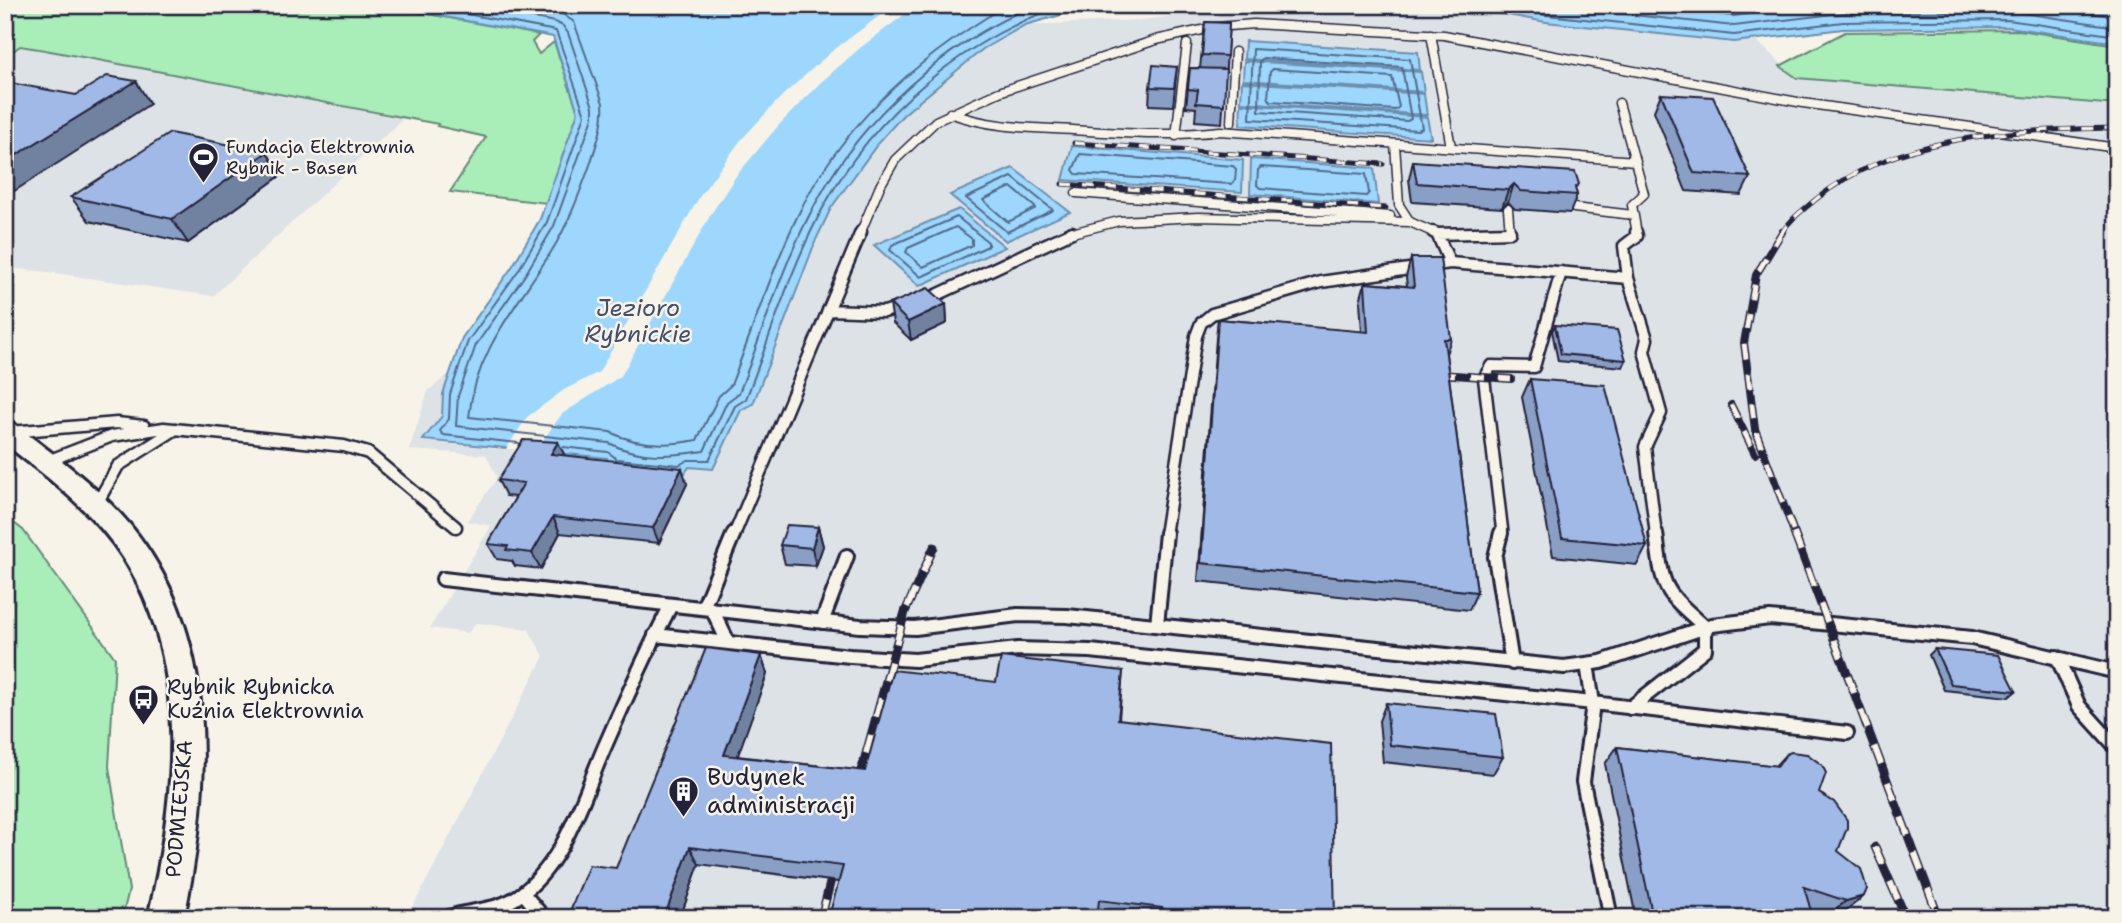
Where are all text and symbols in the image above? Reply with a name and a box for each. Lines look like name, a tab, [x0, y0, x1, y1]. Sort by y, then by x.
place label: Fundacja Elektrownia Rybnik - Basen	[226, 135, 415, 180]
sports icon: Fundacja Elektrownia Rybnik - Basen	[186, 140, 220, 184]
water label: Jezioro Rybnickie	[585, 293, 691, 349]
place label: Rybnik Rybnicka Kuźnia Elektrownia	[167, 673, 364, 725]
bus stop icon: Rybnik Rybnicka Kuźnia Elektrownia	[127, 682, 161, 726]
street label: PODMIEJSKA	[159, 739, 199, 879]
place label: Budynek administracji	[707, 761, 856, 821]
building icon: Budynek administracji	[667, 774, 701, 818]

